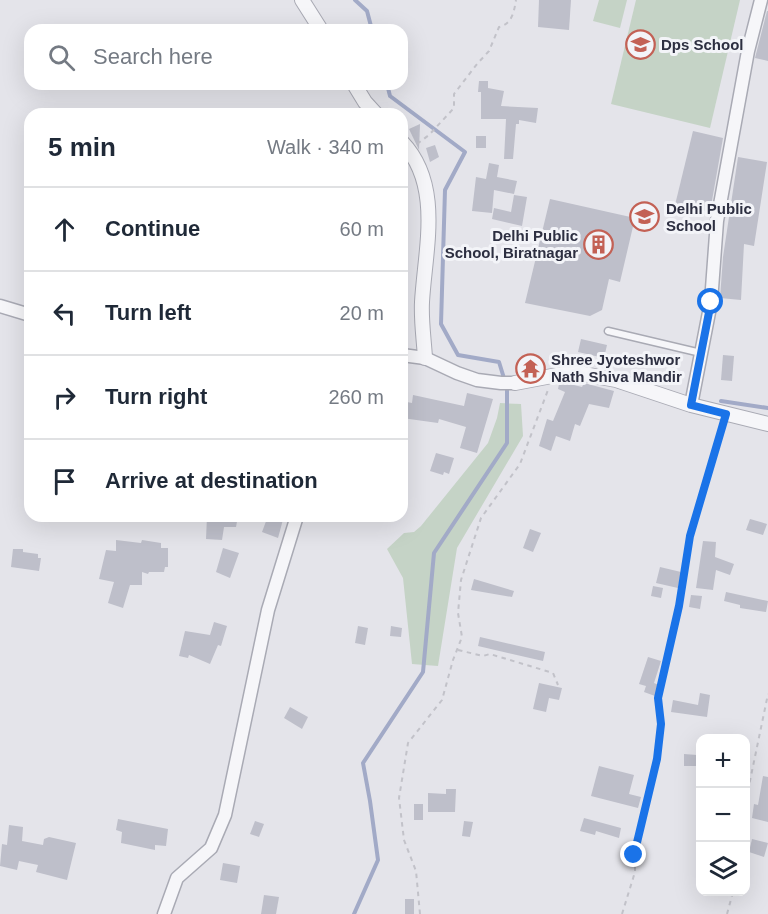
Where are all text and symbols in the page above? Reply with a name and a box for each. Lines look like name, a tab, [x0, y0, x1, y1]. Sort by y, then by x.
search box	[24, 24, 408, 90]
school or university icon: Dps School	[624, 28, 656, 60]
place label: Dps School	[661, 36, 744, 53]
icon: search	[45, 41, 78, 74]
text: Search here	[93, 44, 213, 69]
text: 5 min	[48, 132, 116, 162]
text: Walk · 340 m	[267, 136, 384, 158]
place label: Delhi Public School	[666, 200, 752, 234]
school or university icon: Delhi Public School	[629, 201, 661, 233]
icon: ahead	[48, 213, 81, 246]
text: Continue	[105, 216, 200, 241]
text: 60 m	[340, 218, 384, 240]
place label: Delhi Public School, Biratnagar	[445, 227, 578, 261]
building icon: Delhi Public School, Biratnagar	[583, 228, 615, 260]
route start	[697, 288, 723, 314]
icon: left	[48, 297, 81, 330]
text: Turn left	[105, 300, 191, 325]
text: 20 m	[340, 302, 384, 324]
place label: Shree Jyoteshwor Nath Shiva Mandir	[551, 351, 682, 385]
temple icon: Shree Jyoteshwor Nath Shiva Mandir	[514, 352, 546, 384]
icon: right	[48, 381, 81, 414]
text: Turn right	[105, 384, 207, 409]
text: 260 m	[328, 386, 384, 408]
icon: arrive	[48, 465, 81, 498]
text: Arrive at destination	[105, 468, 318, 493]
map controls	[696, 734, 750, 896]
button: +	[696, 734, 750, 788]
button: −	[696, 788, 750, 842]
route end	[620, 841, 646, 867]
button: layers	[696, 842, 750, 896]

